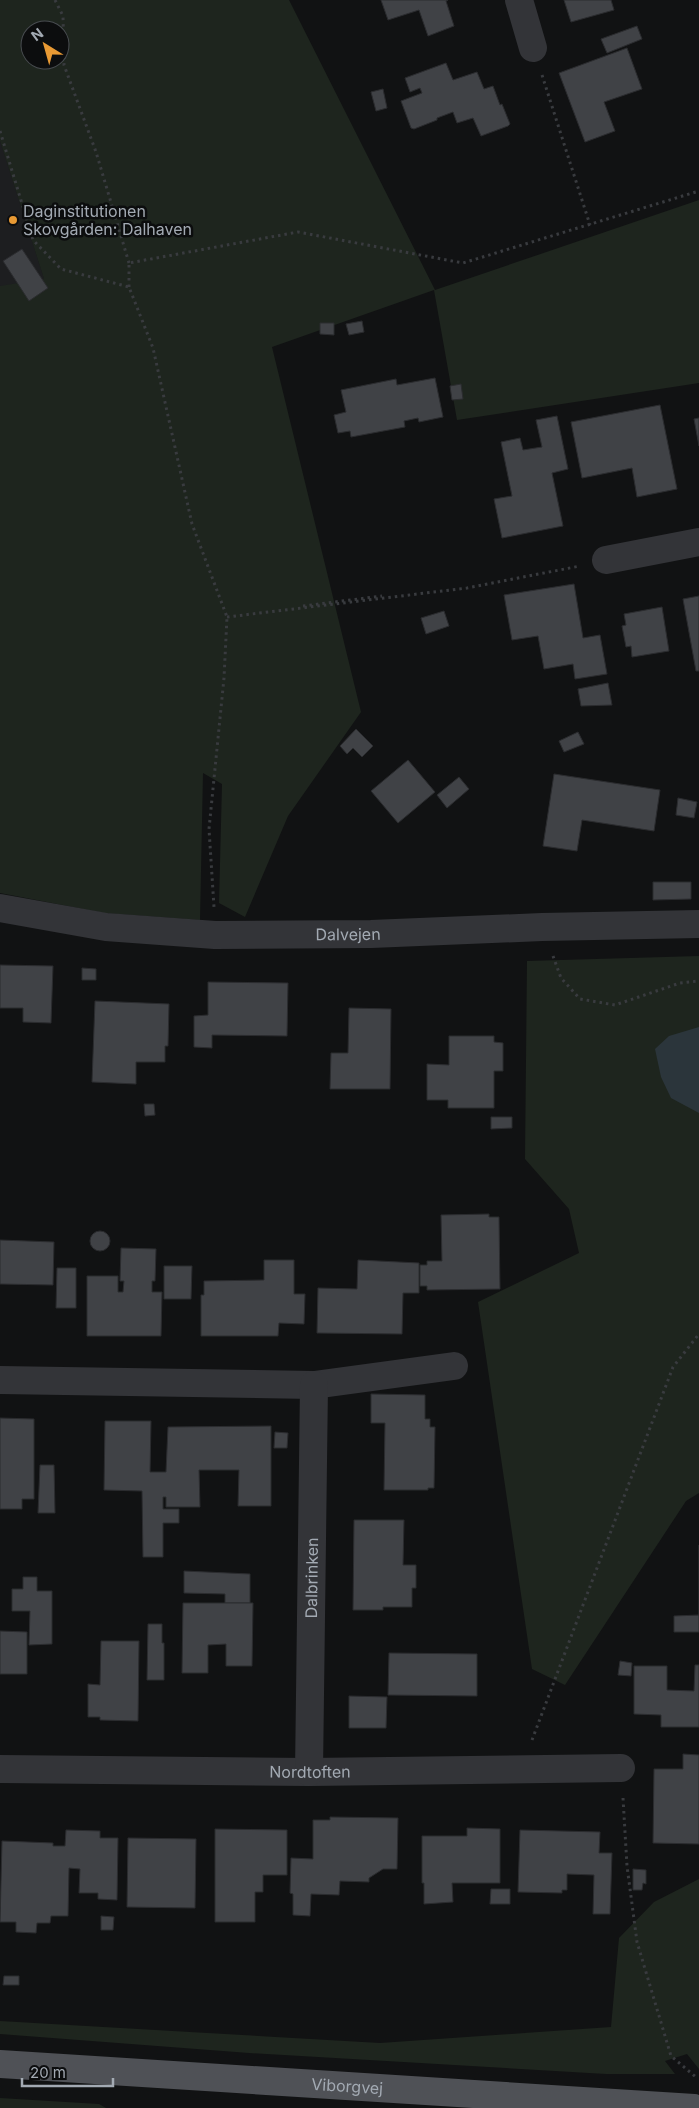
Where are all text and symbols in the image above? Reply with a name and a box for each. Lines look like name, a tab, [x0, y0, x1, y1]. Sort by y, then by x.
north arrow	[20, 20, 70, 70]
text: N	[27, 24, 46, 44]
place label: Daginstitutionen Skovgården: Dalhaven	[23, 201, 192, 239]
marker: Daginstitutionen Skovgården: Dalhaven	[7, 214, 19, 226]
street label: Dalvejen	[315, 924, 381, 944]
street label: Dalbrinken	[301, 1537, 322, 1619]
street label: Nordtoften	[269, 1761, 351, 1782]
scale bar	[22, 2056, 114, 2088]
text: 20 m	[30, 2063, 66, 2082]
street label: Viborgvej	[311, 2074, 384, 2098]

